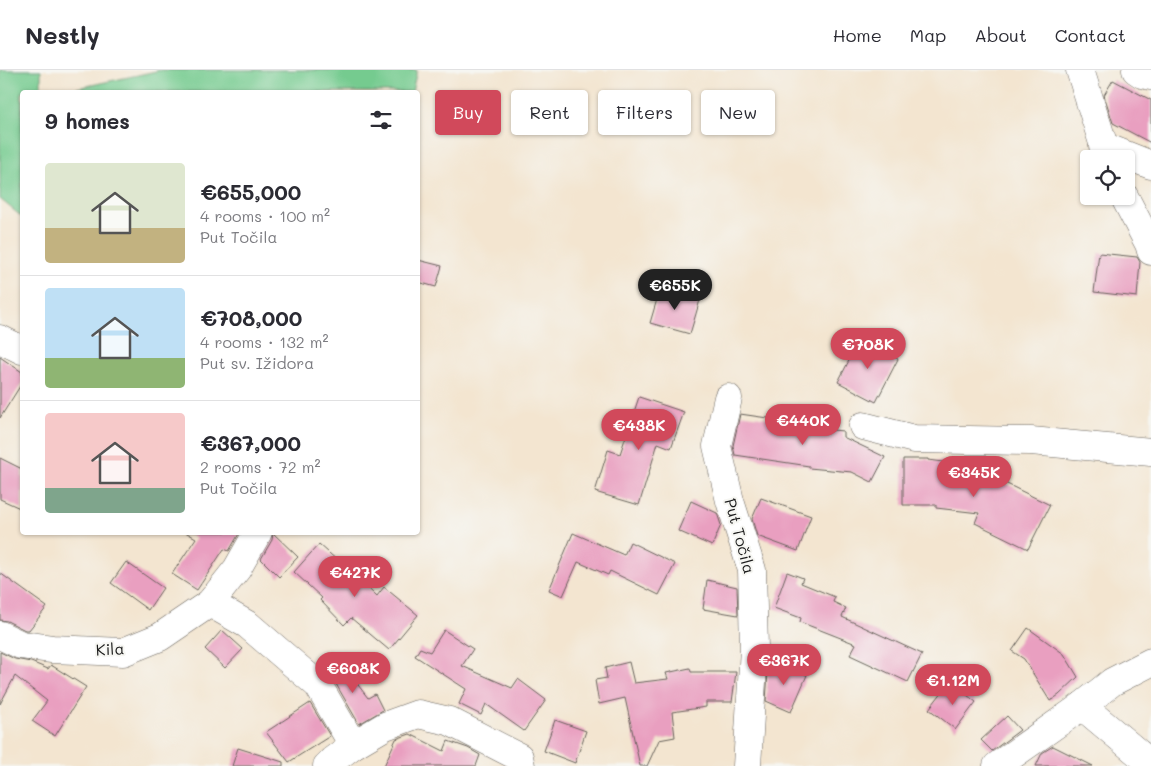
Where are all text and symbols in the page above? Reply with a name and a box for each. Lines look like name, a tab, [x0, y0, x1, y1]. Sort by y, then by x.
text: Nestly	[25, 19, 100, 50]
text: Home	[833, 23, 882, 47]
text: Map	[910, 23, 946, 47]
text: About	[974, 23, 1027, 47]
text: Contact	[1055, 23, 1126, 47]
chip: Buy	[435, 90, 501, 135]
chip: Rent	[511, 90, 588, 135]
chip: Filters	[598, 90, 691, 135]
chip: New	[701, 90, 775, 135]
icon: filters	[367, 106, 395, 134]
text: 9 homes	[45, 107, 130, 134]
map controls	[1080, 150, 1135, 205]
button: locate	[1080, 150, 1135, 205]
text: €655,000	[200, 178, 301, 205]
icon: home	[85, 183, 145, 243]
text: 4 rooms · 100 m²	[200, 205, 330, 226]
text: Put Točila	[200, 226, 277, 247]
pin: €655K	[640, 268, 710, 311]
text: €655K	[649, 274, 701, 295]
text: €708,000	[200, 304, 302, 331]
icon: home	[85, 308, 145, 368]
pin: €708K	[833, 328, 903, 370]
text: 4 rooms · 132 m²	[200, 331, 329, 352]
text: €708K	[842, 333, 894, 354]
text: Put sv. Ižidora	[200, 352, 314, 373]
pin: €440K	[768, 404, 838, 446]
pin: €438K	[604, 408, 674, 451]
text: €440K	[776, 409, 830, 430]
text: €438K	[612, 414, 666, 435]
text: €367,000	[200, 429, 301, 456]
icon: home	[85, 433, 145, 493]
text: 2 rooms · 72 m²	[200, 456, 321, 477]
pin: €345K	[939, 456, 1009, 498]
text: €345K	[948, 461, 1000, 482]
text: Put Točila	[200, 477, 277, 498]
street label: Put Točila	[720, 496, 761, 576]
pin: €427K	[320, 556, 390, 598]
text: €427K	[329, 561, 381, 582]
street label: Kila	[95, 637, 125, 660]
pin: €367K	[749, 644, 819, 686]
text: €367K	[758, 649, 810, 670]
pin: €608K	[318, 652, 388, 694]
text: €608K	[326, 657, 380, 678]
pin: €1.12M	[912, 664, 994, 706]
text: €1.12M	[926, 669, 980, 690]

